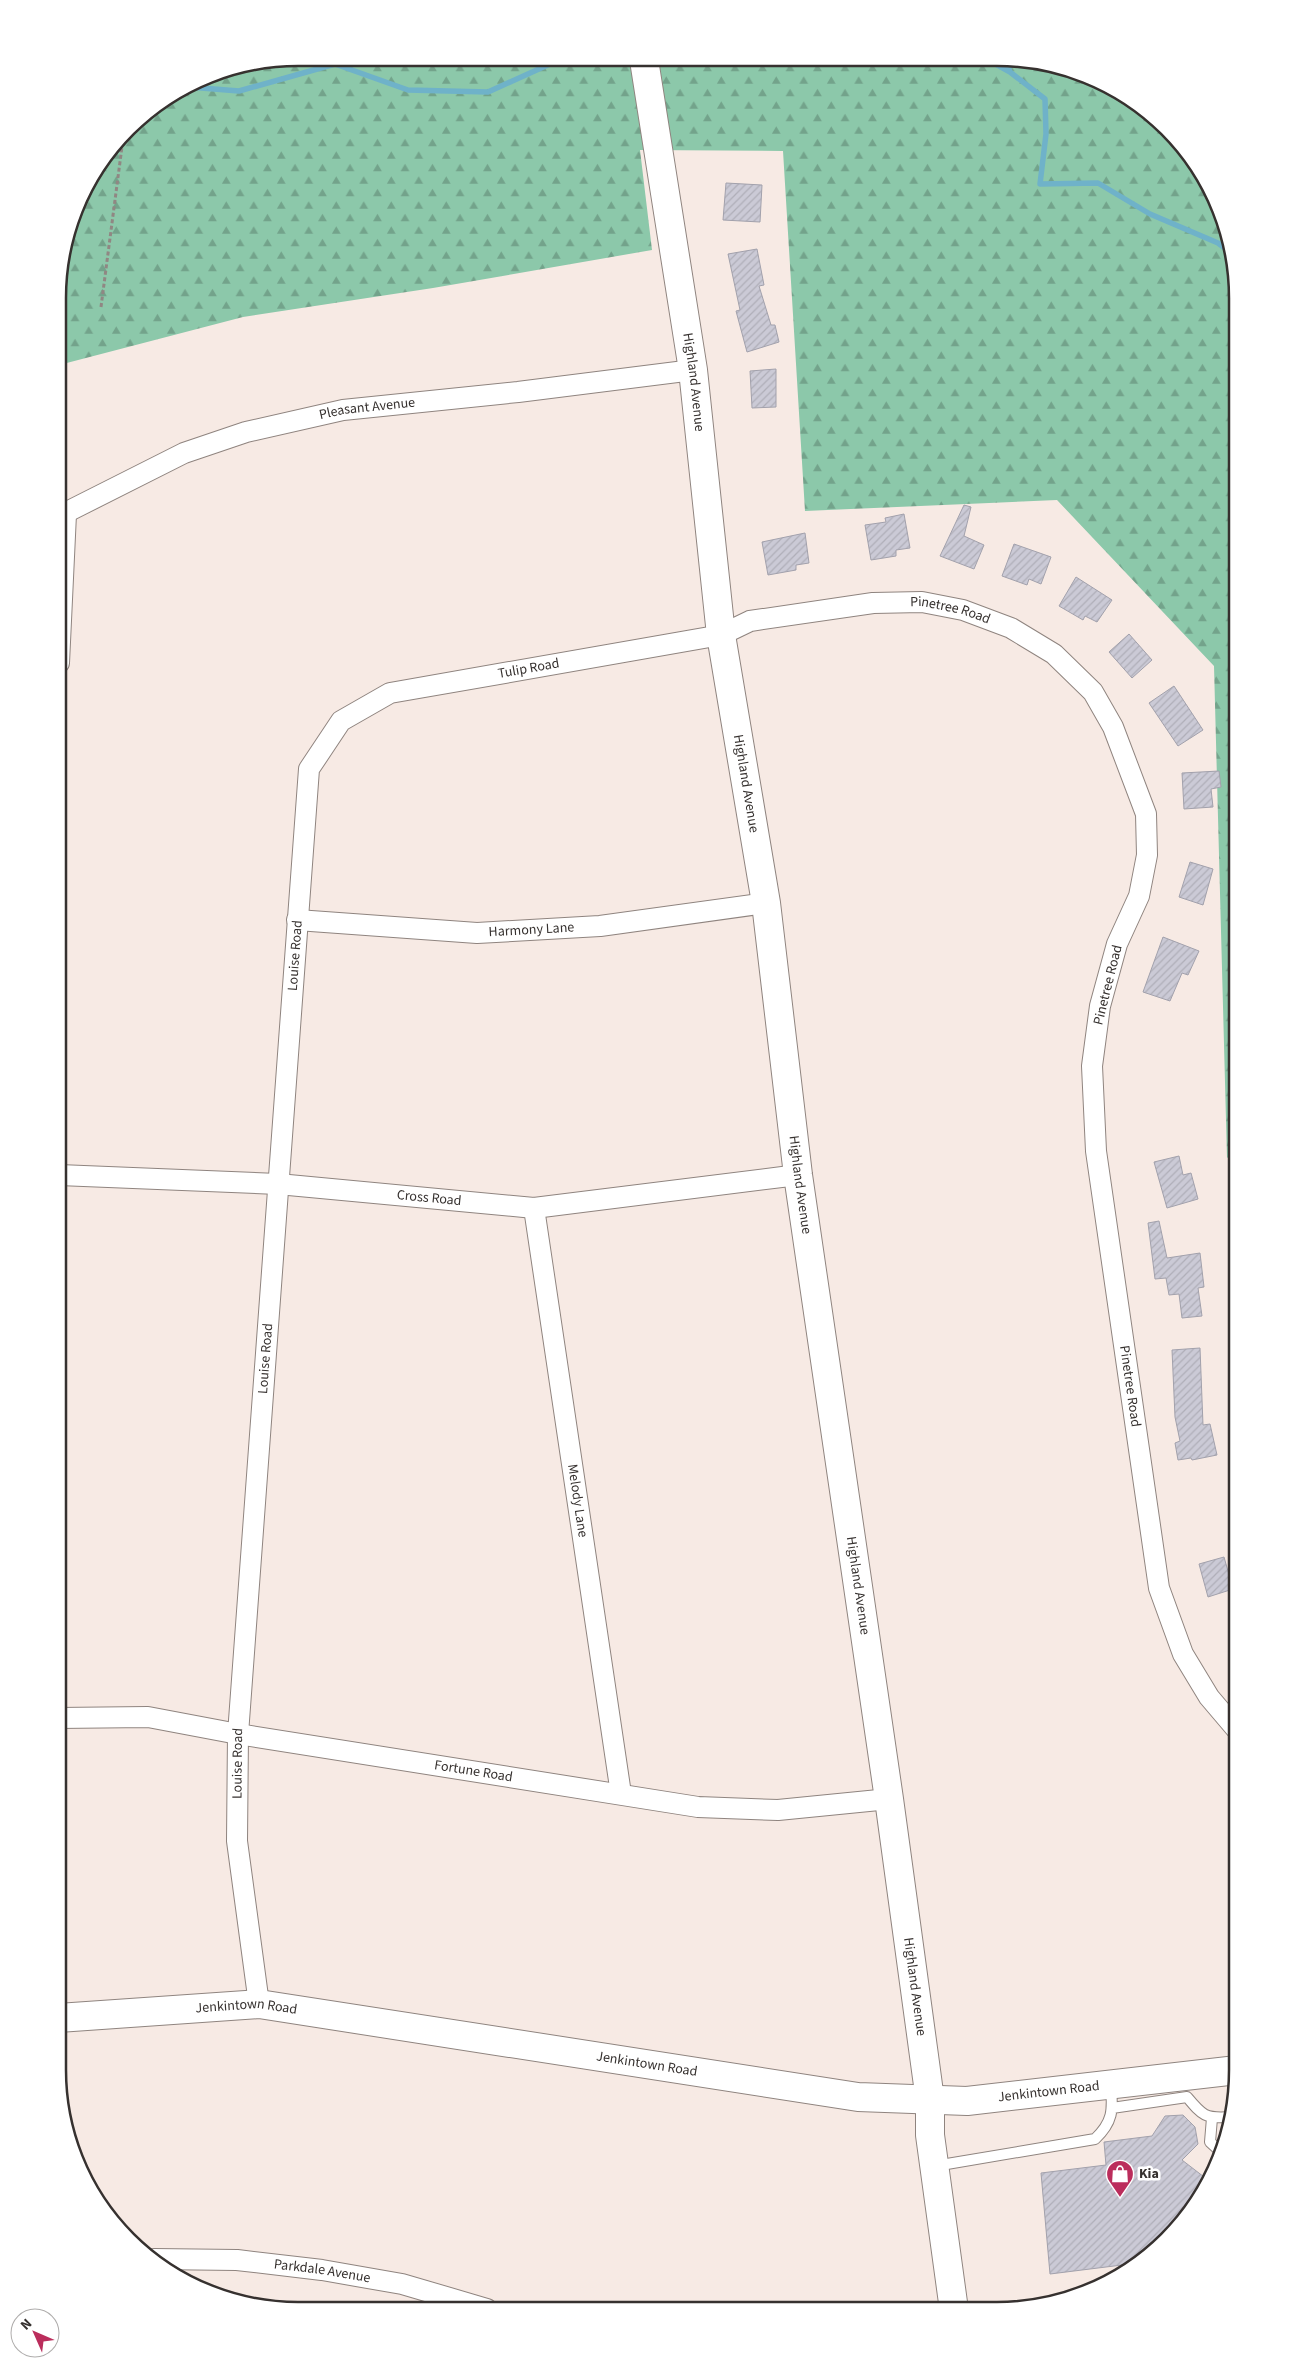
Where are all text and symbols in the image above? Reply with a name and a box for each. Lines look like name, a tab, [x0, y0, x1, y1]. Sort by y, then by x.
street label: Highland Avenue	[677, 331, 709, 433]
street label: Pleasant Avenue	[317, 393, 416, 425]
street label: Pinetree Road	[910, 592, 993, 629]
street label: Tulip Road	[496, 653, 561, 684]
street label: Highland Avenue	[728, 733, 764, 834]
street label: Harmony Lane	[488, 917, 575, 942]
street label: Louise Road	[283, 919, 308, 992]
street label: Pinetree Road	[1088, 943, 1128, 1027]
street label: Highland Avenue	[783, 1134, 817, 1236]
street label: Cross Road	[396, 1185, 462, 1211]
street label: Louise Road	[253, 1322, 278, 1395]
street label: Pinetree Road	[1114, 1344, 1146, 1428]
street label: Melody Lane	[562, 1463, 593, 1539]
street label: Highland Avenue	[841, 1535, 875, 1636]
street label: Louise Road	[227, 1727, 248, 1799]
street label: Fortune Road	[433, 1755, 514, 1787]
street label: Highland Avenue	[898, 1936, 931, 2037]
street label: Jenkintown Road	[195, 1994, 299, 2020]
street label: Jenkintown Road	[595, 2047, 699, 2082]
street label: Jenkintown Road	[997, 2076, 1101, 2107]
shop icon: Kia	[1105, 2159, 1135, 2198]
place label: Kia	[1139, 2164, 1159, 2184]
street label: Parkdale Avenue	[273, 2254, 372, 2288]
north arrow	[10, 2308, 60, 2358]
text: N	[16, 2314, 37, 2335]

